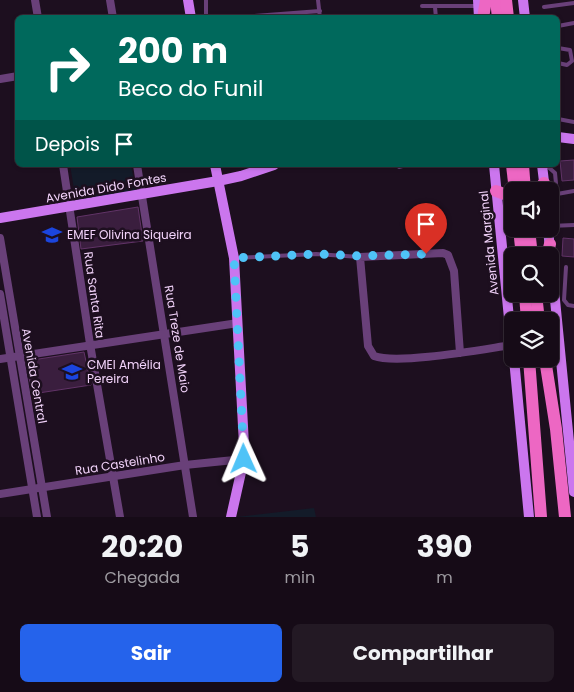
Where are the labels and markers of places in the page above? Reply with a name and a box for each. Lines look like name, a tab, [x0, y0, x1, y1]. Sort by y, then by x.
pin	[405, 203, 447, 254]
school or university icon: EMEF Olivina Siqueira	[41, 224, 63, 246]
place label: EMEF Olivina Siqueira	[67, 226, 192, 243]
place label: CMEI Amélia Pereira	[87, 356, 161, 387]
school or university icon: CMEI Amélia Pereira	[61, 361, 83, 383]

